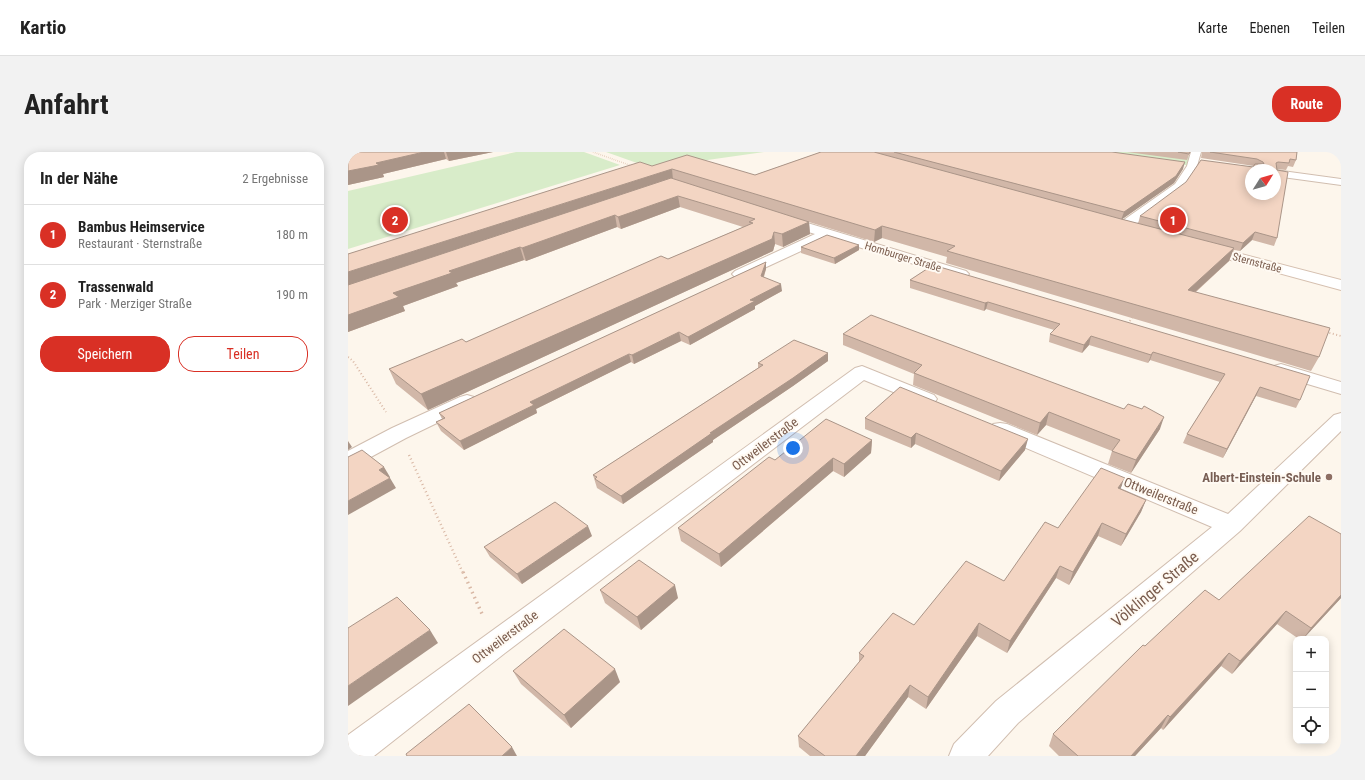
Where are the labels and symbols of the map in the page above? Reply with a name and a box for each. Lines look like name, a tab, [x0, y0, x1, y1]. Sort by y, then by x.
north arrow	[1245, 164, 1281, 200]
pin: 2	[382, 205, 408, 235]
pin: 1	[1160, 205, 1186, 235]
street label: Homburger Straße	[863, 239, 943, 275]
street label: Sternstraße	[1231, 250, 1283, 276]
street label: Ottweilerstraße	[729, 414, 801, 474]
your location	[783, 438, 803, 458]
place label: Albert-Einstein-Schule	[1202, 470, 1321, 485]
marker: Albert-Einstein-Schule	[1324, 472, 1334, 482]
street label: Ottweilerstraße	[1122, 474, 1200, 518]
street label: Völklinger Straße	[1108, 547, 1202, 631]
street label: Ottweilerstraße	[469, 607, 541, 667]

